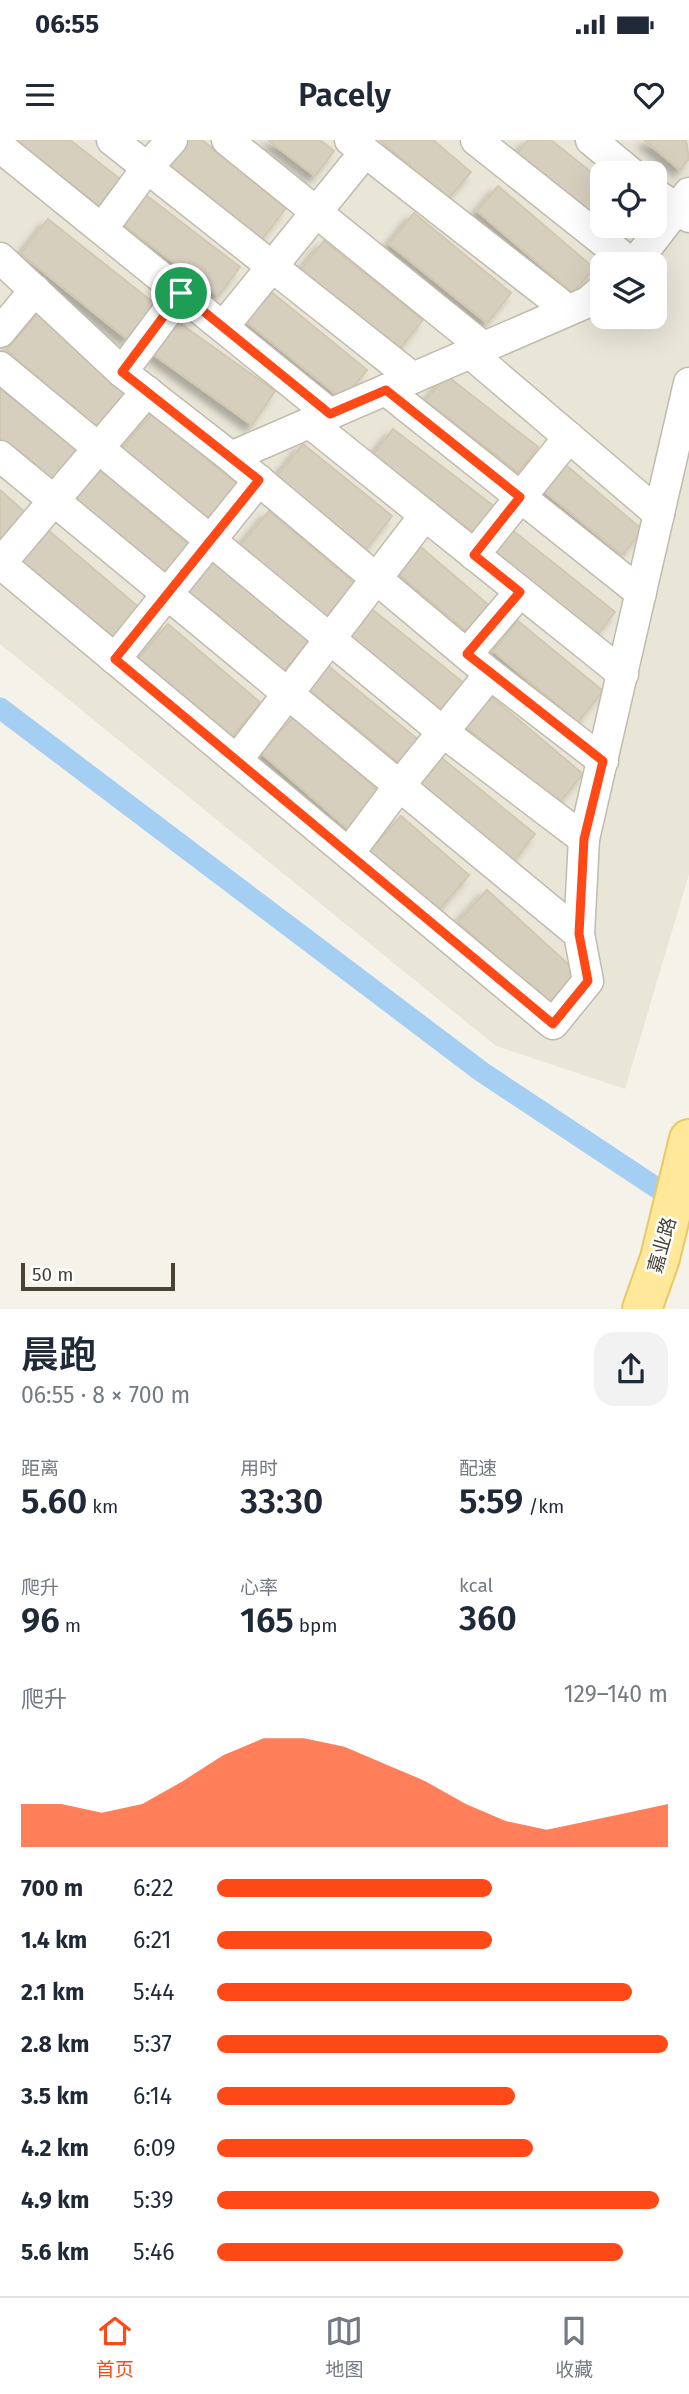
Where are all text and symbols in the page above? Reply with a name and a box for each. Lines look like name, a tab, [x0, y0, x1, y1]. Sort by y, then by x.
text: 06:55	[35, 9, 99, 40]
icon: menu	[21, 76, 59, 114]
text: Pacely	[298, 76, 391, 114]
icon: heart	[630, 76, 668, 114]
map controls	[590, 161, 667, 329]
button: locate	[590, 161, 667, 238]
button: layers	[590, 252, 667, 329]
pin	[151, 263, 211, 323]
icon: arrive	[162, 274, 200, 312]
street label: 嘉业路	[643, 1214, 681, 1276]
scale bar	[21, 1260, 175, 1292]
text: 50 m	[32, 1263, 73, 1286]
text: 晨跑	[21, 1332, 97, 1378]
button: share	[594, 1332, 668, 1406]
text: 06:55 · 8 × 700 m	[21, 1381, 190, 1409]
text: 距离	[21, 1457, 59, 1480]
text: 用时	[240, 1457, 278, 1480]
text: 配速	[459, 1457, 497, 1480]
text: 5.60	[21, 1480, 87, 1522]
text: 33:30	[240, 1480, 323, 1522]
text: 5:59	[459, 1480, 523, 1522]
text: km	[87, 1495, 118, 1518]
text: /km	[523, 1495, 564, 1518]
text: kcal	[459, 1574, 493, 1597]
text: 爬升	[21, 1576, 59, 1599]
text: 心率	[240, 1576, 278, 1599]
text: 360	[459, 1597, 517, 1639]
text: 96	[21, 1599, 60, 1641]
text: 165	[240, 1599, 294, 1641]
text: m	[60, 1614, 81, 1637]
text: bpm	[294, 1614, 338, 1637]
text: 129–140 m	[564, 1680, 668, 1708]
text: 爬升	[21, 1685, 67, 1713]
text: 700 m	[21, 1874, 83, 1902]
text: 6:22	[133, 1874, 174, 1902]
text: 1.4 km	[21, 1926, 87, 1954]
text: 6:21	[133, 1926, 172, 1954]
text: 2.1 km	[21, 1978, 84, 2006]
text: 5:44	[133, 1978, 174, 2006]
text: 2.8 km	[21, 2030, 89, 2058]
text: 5:37	[133, 2030, 172, 2058]
text: 3.5 km	[21, 2082, 89, 2110]
text: 6:14	[133, 2082, 172, 2110]
text: 4.2 km	[21, 2134, 89, 2162]
text: 6:09	[133, 2134, 175, 2162]
text: 4.9 km	[21, 2186, 89, 2214]
text: 5:39	[133, 2186, 174, 2214]
text: 5.6 km	[21, 2238, 89, 2266]
text: 5:46	[133, 2238, 174, 2266]
tab: 首页	[96, 2312, 134, 2381]
tab: 地图	[325, 2312, 363, 2381]
tab: 收藏	[555, 2312, 593, 2381]

